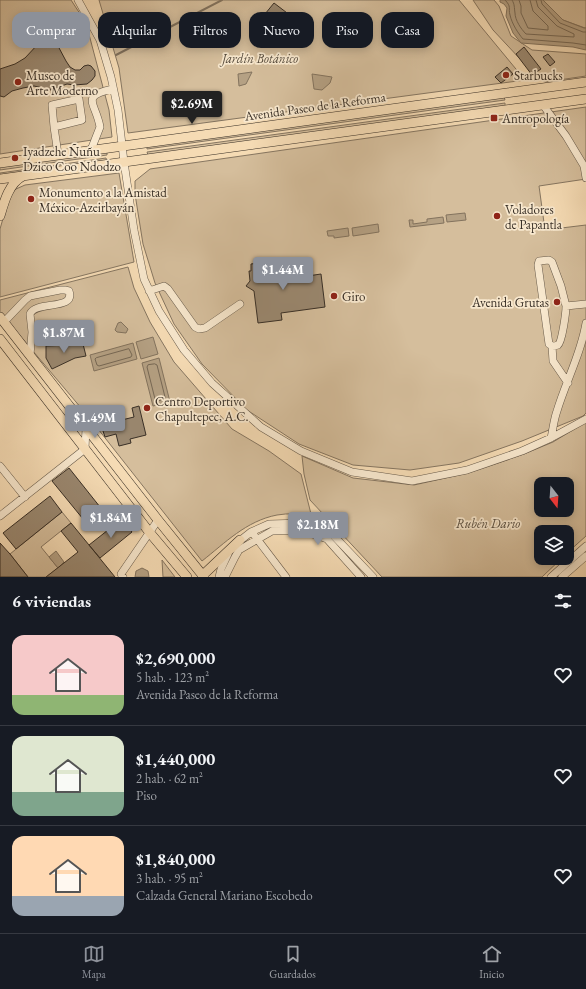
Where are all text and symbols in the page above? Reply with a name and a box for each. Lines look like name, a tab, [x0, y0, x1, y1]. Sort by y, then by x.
chip: Comprar	[12, 12, 90, 48]
chip: Alquilar	[98, 12, 171, 48]
chip: Filtros	[179, 12, 241, 48]
chip: Nuevo	[249, 12, 314, 48]
chip: Piso	[322, 12, 373, 48]
chip: Casa	[381, 12, 434, 48]
park label: Jardín Botánico	[219, 50, 298, 67]
place label: Museo de Arte Moderno	[25, 67, 98, 99]
place label: Starbucks	[514, 67, 563, 84]
marker: Starbucks	[501, 70, 511, 80]
marker: Museo de Arte Moderno	[13, 77, 23, 87]
street label: Avenida Paseo de la Reforma	[242, 88, 387, 125]
pin: $2.69M	[159, 91, 225, 125]
text: $2.69M	[171, 95, 213, 112]
place label: Antropología	[501, 110, 570, 127]
marker: Antropología	[489, 113, 499, 123]
place label: Iyadzehe Ñuñu Dzico Coo Ndodzo	[23, 143, 121, 175]
marker: Iyadzehe Ñuñu Dzico Coo Ndodzo	[10, 153, 20, 163]
place label: Monumento a la Amistad México-Azeirbayán	[39, 184, 167, 216]
marker: Monumento a la Amistad México-Azeirbayán	[26, 194, 36, 204]
place label: Voladores de Papantla	[505, 201, 563, 233]
marker: Voladores de Papantla	[492, 211, 502, 221]
pin: $1.44M	[250, 257, 316, 291]
text: $1.44M	[262, 261, 304, 278]
place label: Giro	[342, 288, 365, 305]
marker: Giro	[329, 291, 339, 301]
place label: Avenida Grutas	[471, 294, 549, 311]
marker: Avenida Grutas	[552, 297, 562, 307]
pin: $1.87M	[31, 320, 97, 354]
text: $1.87M	[43, 324, 85, 341]
place label: Centro Deportivo Chapultepec, A.C.	[155, 393, 248, 425]
marker: Centro Deportivo Chapultepec, A.C.	[142, 403, 152, 413]
pin: $1.49M	[62, 405, 128, 439]
text: $1.49M	[74, 409, 116, 426]
north arrow	[534, 477, 574, 517]
map controls	[534, 477, 574, 565]
pin: $1.84M	[78, 505, 144, 539]
text: $1.84M	[90, 509, 132, 526]
pin: $2.18M	[285, 512, 351, 546]
park label: Rubén Dario	[456, 515, 520, 532]
text: $2.18M	[297, 516, 339, 533]
button: layers	[534, 525, 574, 565]
text: 6 viviendas	[12, 590, 91, 612]
icon: filters	[552, 590, 574, 612]
text: $2,690,000	[136, 647, 215, 669]
icon: home	[44, 651, 92, 699]
icon: heart	[552, 664, 574, 686]
text: 5 hab. · 123 m²	[136, 669, 209, 686]
text: Avenida Paseo de la Reforma	[136, 686, 278, 703]
text: $1,440,000	[136, 748, 215, 770]
icon: home	[44, 752, 92, 800]
icon: heart	[552, 765, 574, 787]
text: 2 hab. · 62 m²	[136, 770, 203, 787]
text: Piso	[136, 787, 157, 804]
text: $1,840,000	[136, 848, 215, 870]
icon: home	[44, 852, 92, 900]
icon: heart	[552, 865, 574, 887]
text: 3 hab. · 95 m²	[136, 870, 203, 887]
text: Calzada General Mariano Escobedo	[136, 887, 313, 904]
tab: Mapa	[82, 943, 106, 981]
tab: Guardados	[269, 943, 316, 981]
tab: Inicio	[479, 943, 504, 981]

